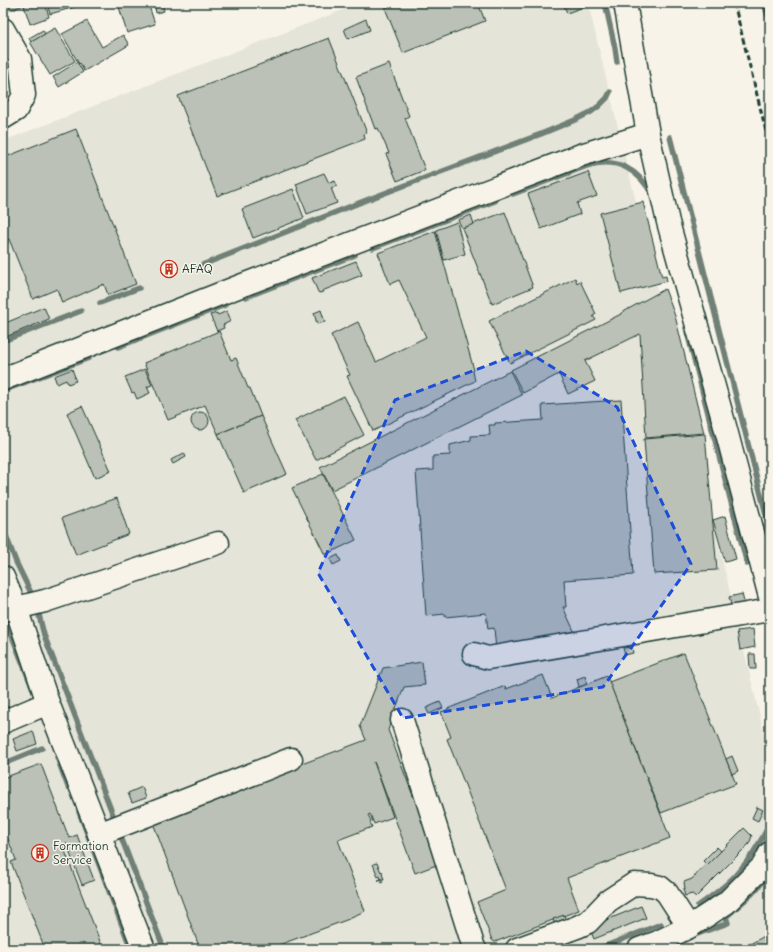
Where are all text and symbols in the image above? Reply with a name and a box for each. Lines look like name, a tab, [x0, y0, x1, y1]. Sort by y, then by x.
building icon: AFAQ	[159, 259, 179, 279]
place label: AFAQ	[182, 261, 213, 276]
place label: Formation Service	[53, 838, 109, 867]
building icon: Formation Service	[30, 843, 50, 863]

